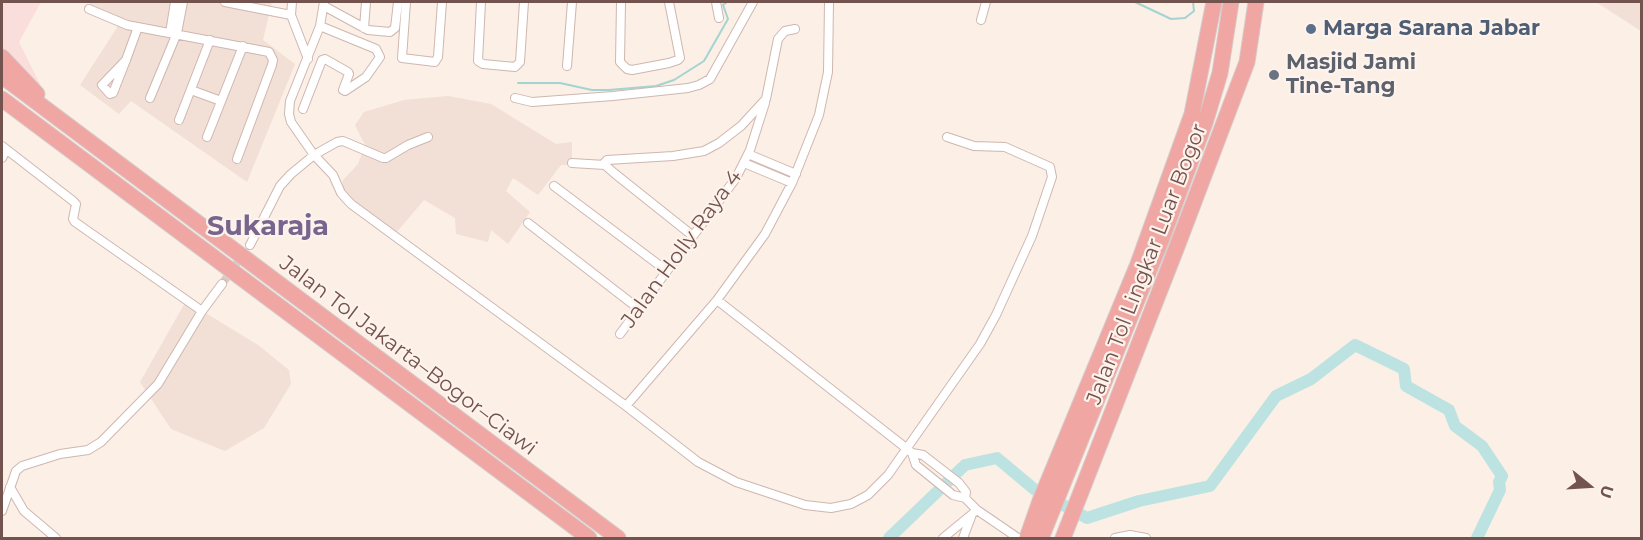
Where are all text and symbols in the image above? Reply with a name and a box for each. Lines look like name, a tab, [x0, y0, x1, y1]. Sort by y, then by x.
place label: Marga Sarana Jabar	[1323, 16, 1540, 42]
marker: Marga Sarana Jabar	[1304, 22, 1318, 36]
place label: Masjid Jami Tine-Tang	[1286, 50, 1416, 100]
marker: Masjid Jami Tine-Tang	[1267, 68, 1281, 82]
street label: Jalan Tol Lingkar Luar Bogor	[1082, 120, 1212, 408]
street label: Jalan Holly Raya 4	[616, 165, 748, 333]
district label: Sukaraja	[207, 211, 329, 243]
street label: Jalan Tol Jakarta–Bogor–Ciawi	[274, 251, 542, 461]
north arrow	[1559, 456, 1619, 516]
text: U	[1596, 483, 1618, 501]

